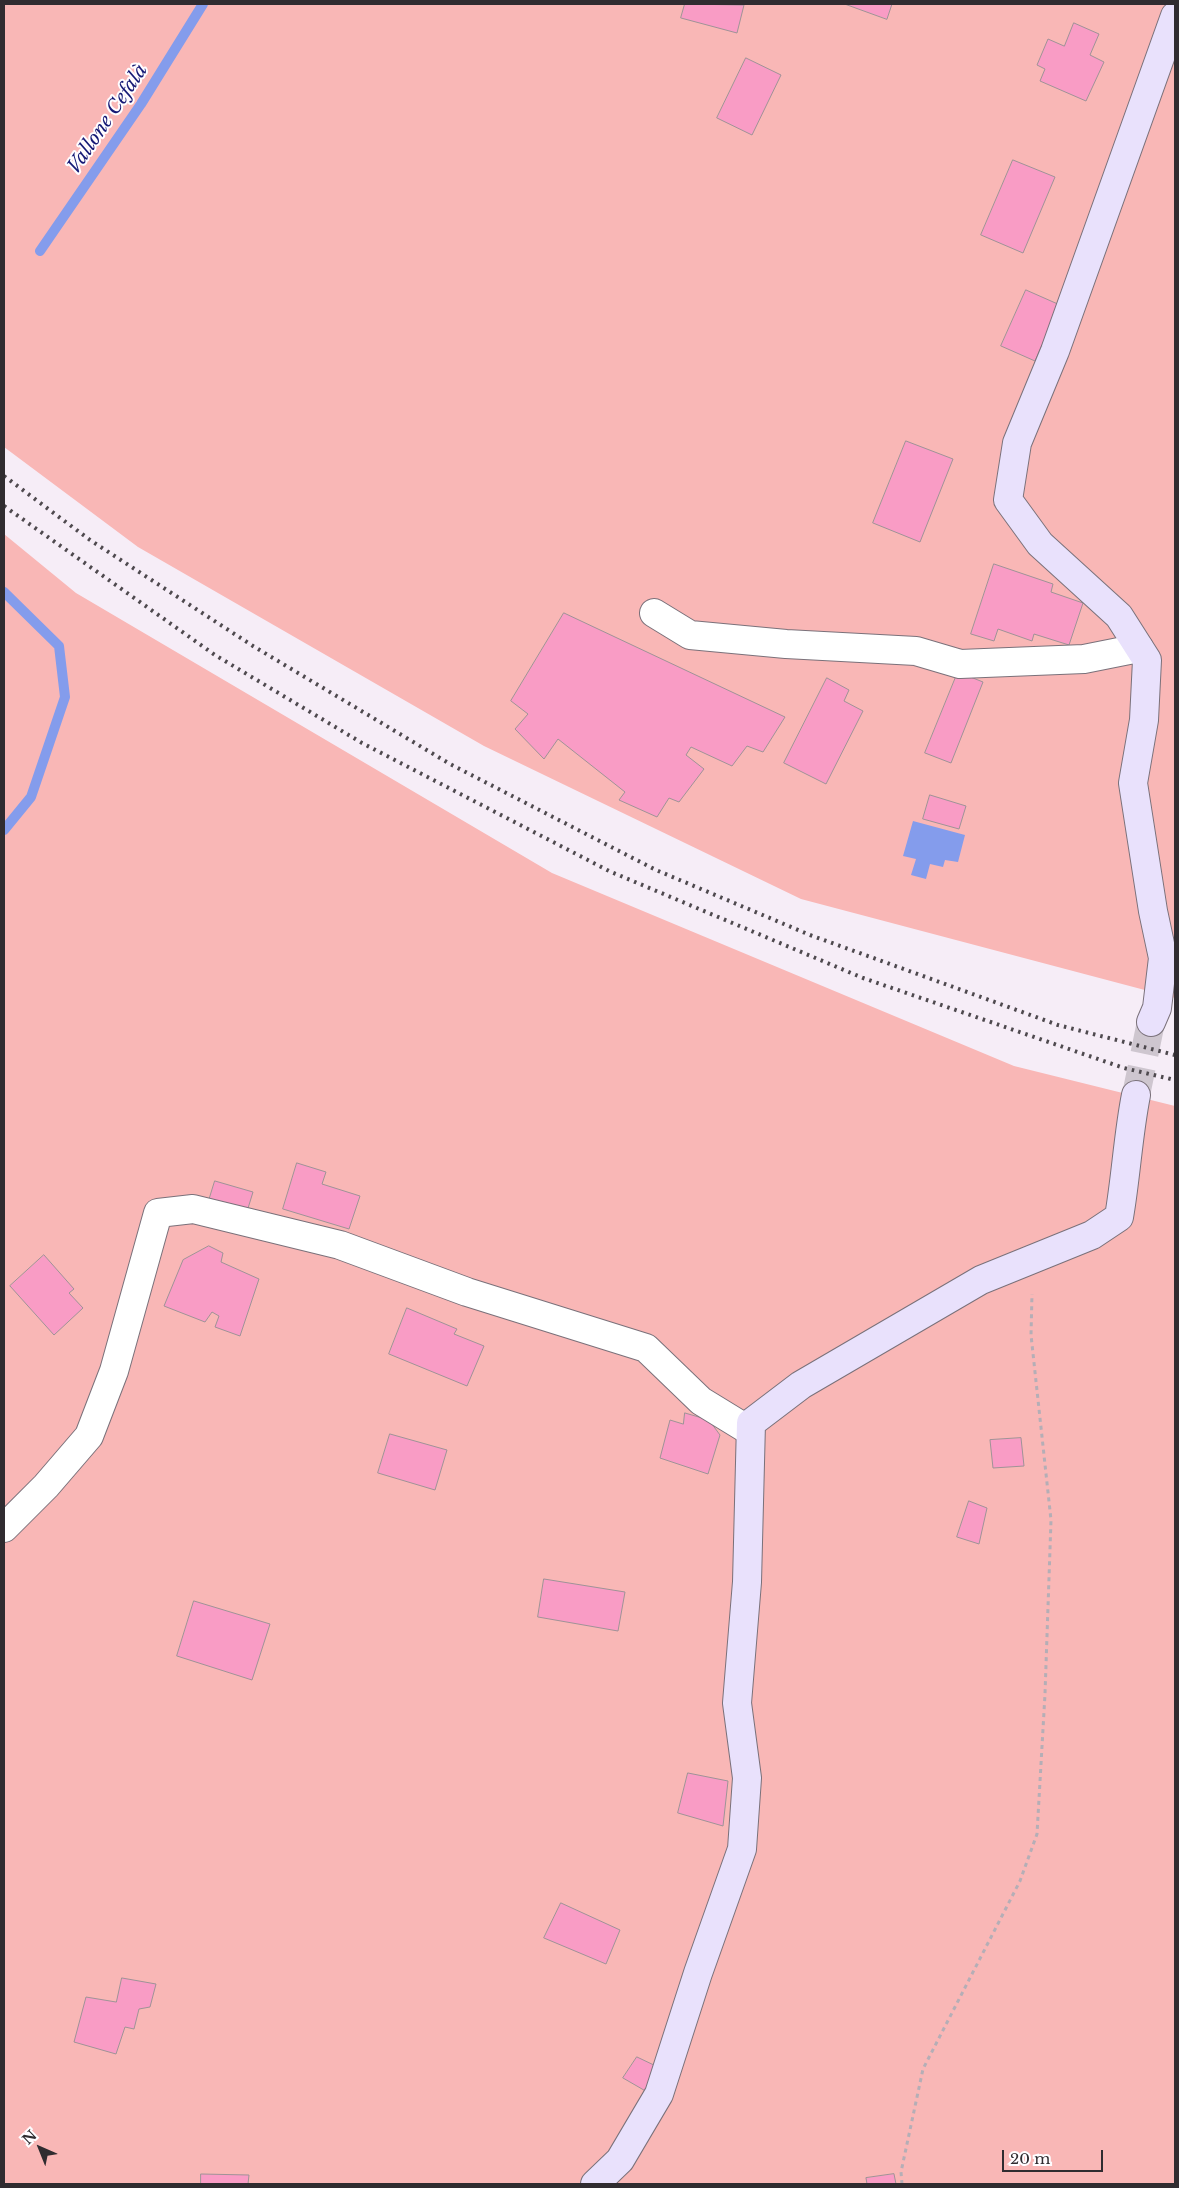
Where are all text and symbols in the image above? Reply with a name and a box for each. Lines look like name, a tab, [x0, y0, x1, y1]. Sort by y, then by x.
water label: Vallone Cefalà	[63, 60, 153, 178]
north arrow	[15, 2123, 65, 2173]
text: N	[19, 2126, 41, 2148]
scale bar	[1004, 2140, 1105, 2172]
text: 20 m	[1010, 2149, 1050, 2168]

